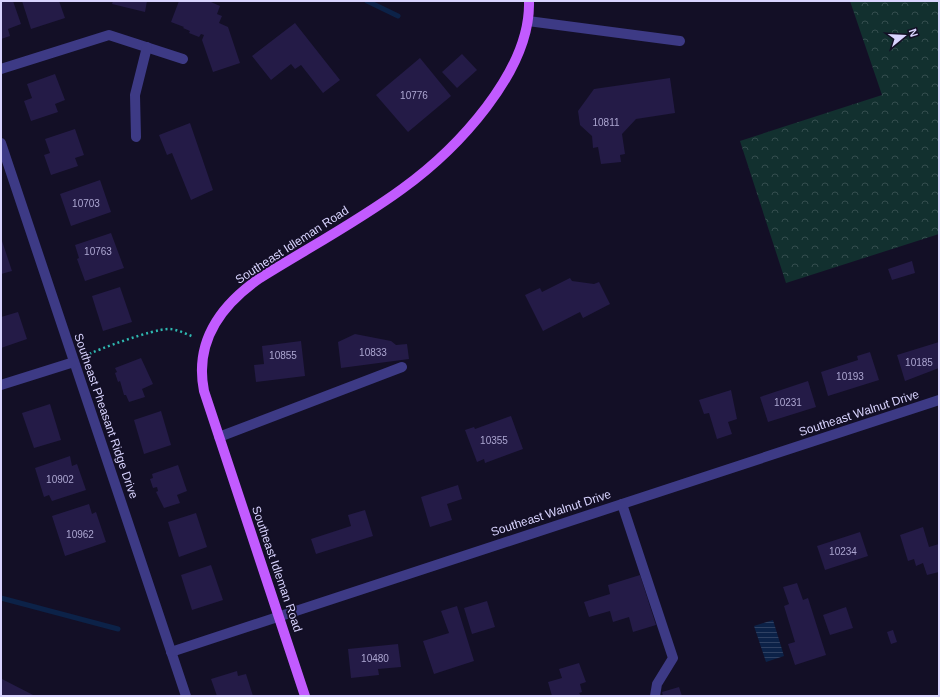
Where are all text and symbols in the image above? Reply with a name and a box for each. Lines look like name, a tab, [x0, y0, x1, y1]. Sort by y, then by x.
north arrow	[884, 16, 924, 56]
text: N	[907, 27, 920, 39]
house number: 10776	[400, 90, 428, 101]
house number: 10811	[592, 117, 620, 128]
house number: 10703	[72, 198, 100, 209]
street label: Southeast Idleman Road	[233, 203, 351, 287]
house number: 10763	[84, 246, 112, 257]
street label: Southeast Pheasant Ridge Drive	[71, 331, 141, 501]
house number: 10833	[359, 347, 387, 358]
house number: 10855	[269, 350, 297, 361]
house number: 10185	[905, 357, 933, 368]
house number: 10193	[836, 371, 864, 382]
street label: Southeast Walnut Drive	[797, 387, 921, 439]
house number: 10231	[774, 397, 802, 408]
house number: 10355	[480, 435, 508, 446]
house number: 10902	[46, 474, 74, 485]
street label: Southeast Walnut Drive	[489, 487, 613, 539]
street label: Southeast Idleman Road	[249, 504, 305, 634]
house number: 10962	[66, 529, 94, 540]
house number: 10234	[829, 546, 857, 557]
house number: 10480	[361, 653, 389, 664]

